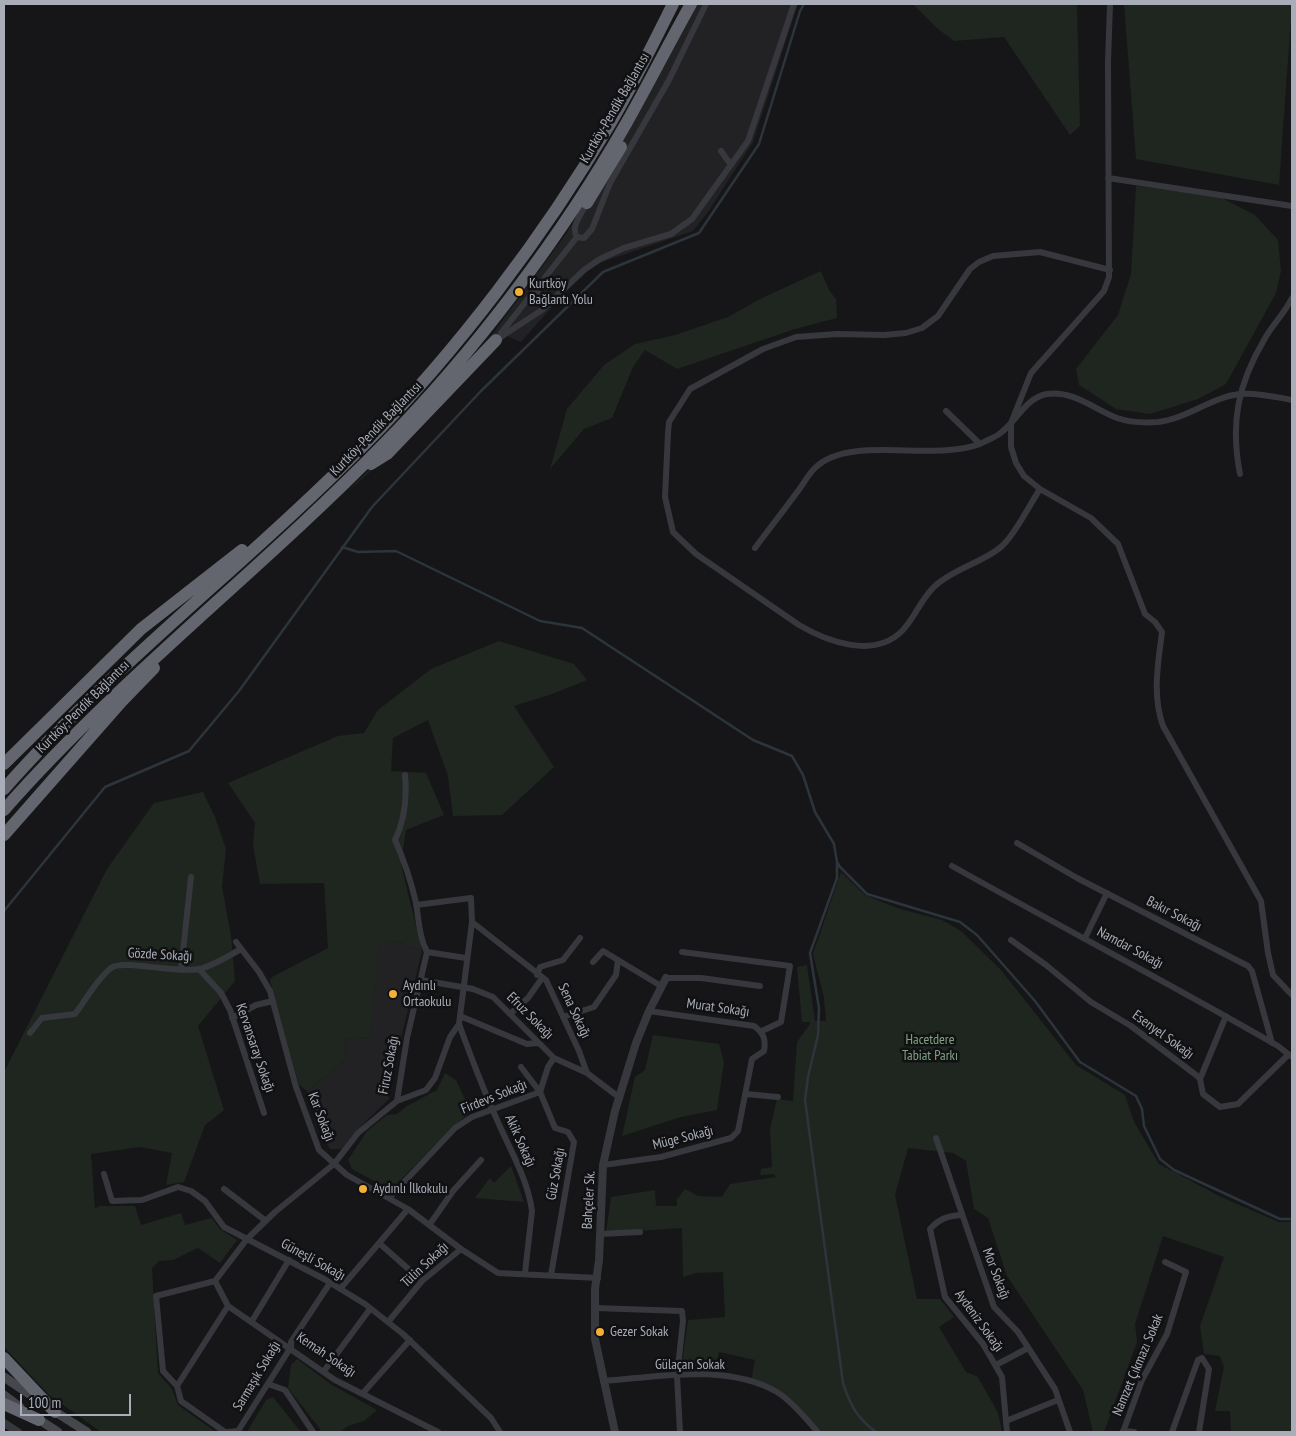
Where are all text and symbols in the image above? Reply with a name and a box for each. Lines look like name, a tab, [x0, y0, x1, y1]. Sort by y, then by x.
street label: Kurtköy-Pendik Bağlantısı	[577, 50, 653, 166]
place label: Kurtköy Bağlantı Yolu	[529, 276, 593, 308]
marker: Kurtköy Bağlantı Yolu	[513, 286, 525, 298]
street label: Kurtköy-Pendik Bağlantısı	[327, 378, 425, 480]
street label: Kurtköy-Pendik Bağlantısı	[33, 657, 133, 757]
street label: Bakır Sokağı	[1144, 893, 1204, 935]
street label: Namdar Sokağı	[1094, 923, 1166, 973]
street label: Gözde Sokağı	[127, 945, 193, 965]
place label: Aydınlı Ortaokulu	[403, 978, 451, 1010]
street label: Sena Sokağı	[554, 981, 594, 1041]
marker: Aydınlı Ortaokulu	[387, 988, 399, 1000]
street label: Efruz Sokağı	[503, 989, 557, 1043]
street label: Murat Sokağı	[685, 995, 751, 1021]
street label: Kervansaray Sokağı	[232, 1001, 278, 1095]
street label: Esenyel Sokağı	[1129, 1007, 1197, 1063]
park label: Hacetdere Tabiat Parkı	[902, 1032, 958, 1064]
street label: Firuz Sokağı	[375, 1034, 403, 1096]
street label: Firdevs Sokağı	[459, 1076, 529, 1118]
street label: Kar Sokağı	[304, 1090, 338, 1144]
street label: Akik Sokağı	[501, 1112, 539, 1170]
street label: Müge Sokağı	[651, 1122, 715, 1154]
street label: Güz Sokağı	[543, 1146, 569, 1202]
street label: Bahçeler Sk.	[579, 1170, 599, 1230]
place label: Aydınlı İlkokulu	[373, 1181, 448, 1197]
marker: Aydınlı İlkokulu	[357, 1183, 369, 1195]
street label: Güneşli Sokağı	[278, 1235, 348, 1285]
street label: Tülin Sokağı	[398, 1239, 452, 1291]
street label: Mor Sokağı	[978, 1246, 1014, 1302]
street label: Aydeniz Sokağı	[951, 1287, 1007, 1355]
street label: Namzet Çıkmazı Sokak	[1109, 1312, 1167, 1418]
place label: Gezer Sokak	[610, 1324, 669, 1340]
marker: Gezer Sokak	[594, 1326, 606, 1338]
street label: Kemah Sokağı	[293, 1329, 359, 1381]
street label: Sarmaşık Sokağı	[230, 1338, 284, 1414]
street label: Gülaçan Sokak	[655, 1357, 725, 1373]
scale bar	[22, 1384, 134, 1416]
text: 100 m	[28, 1393, 61, 1412]

